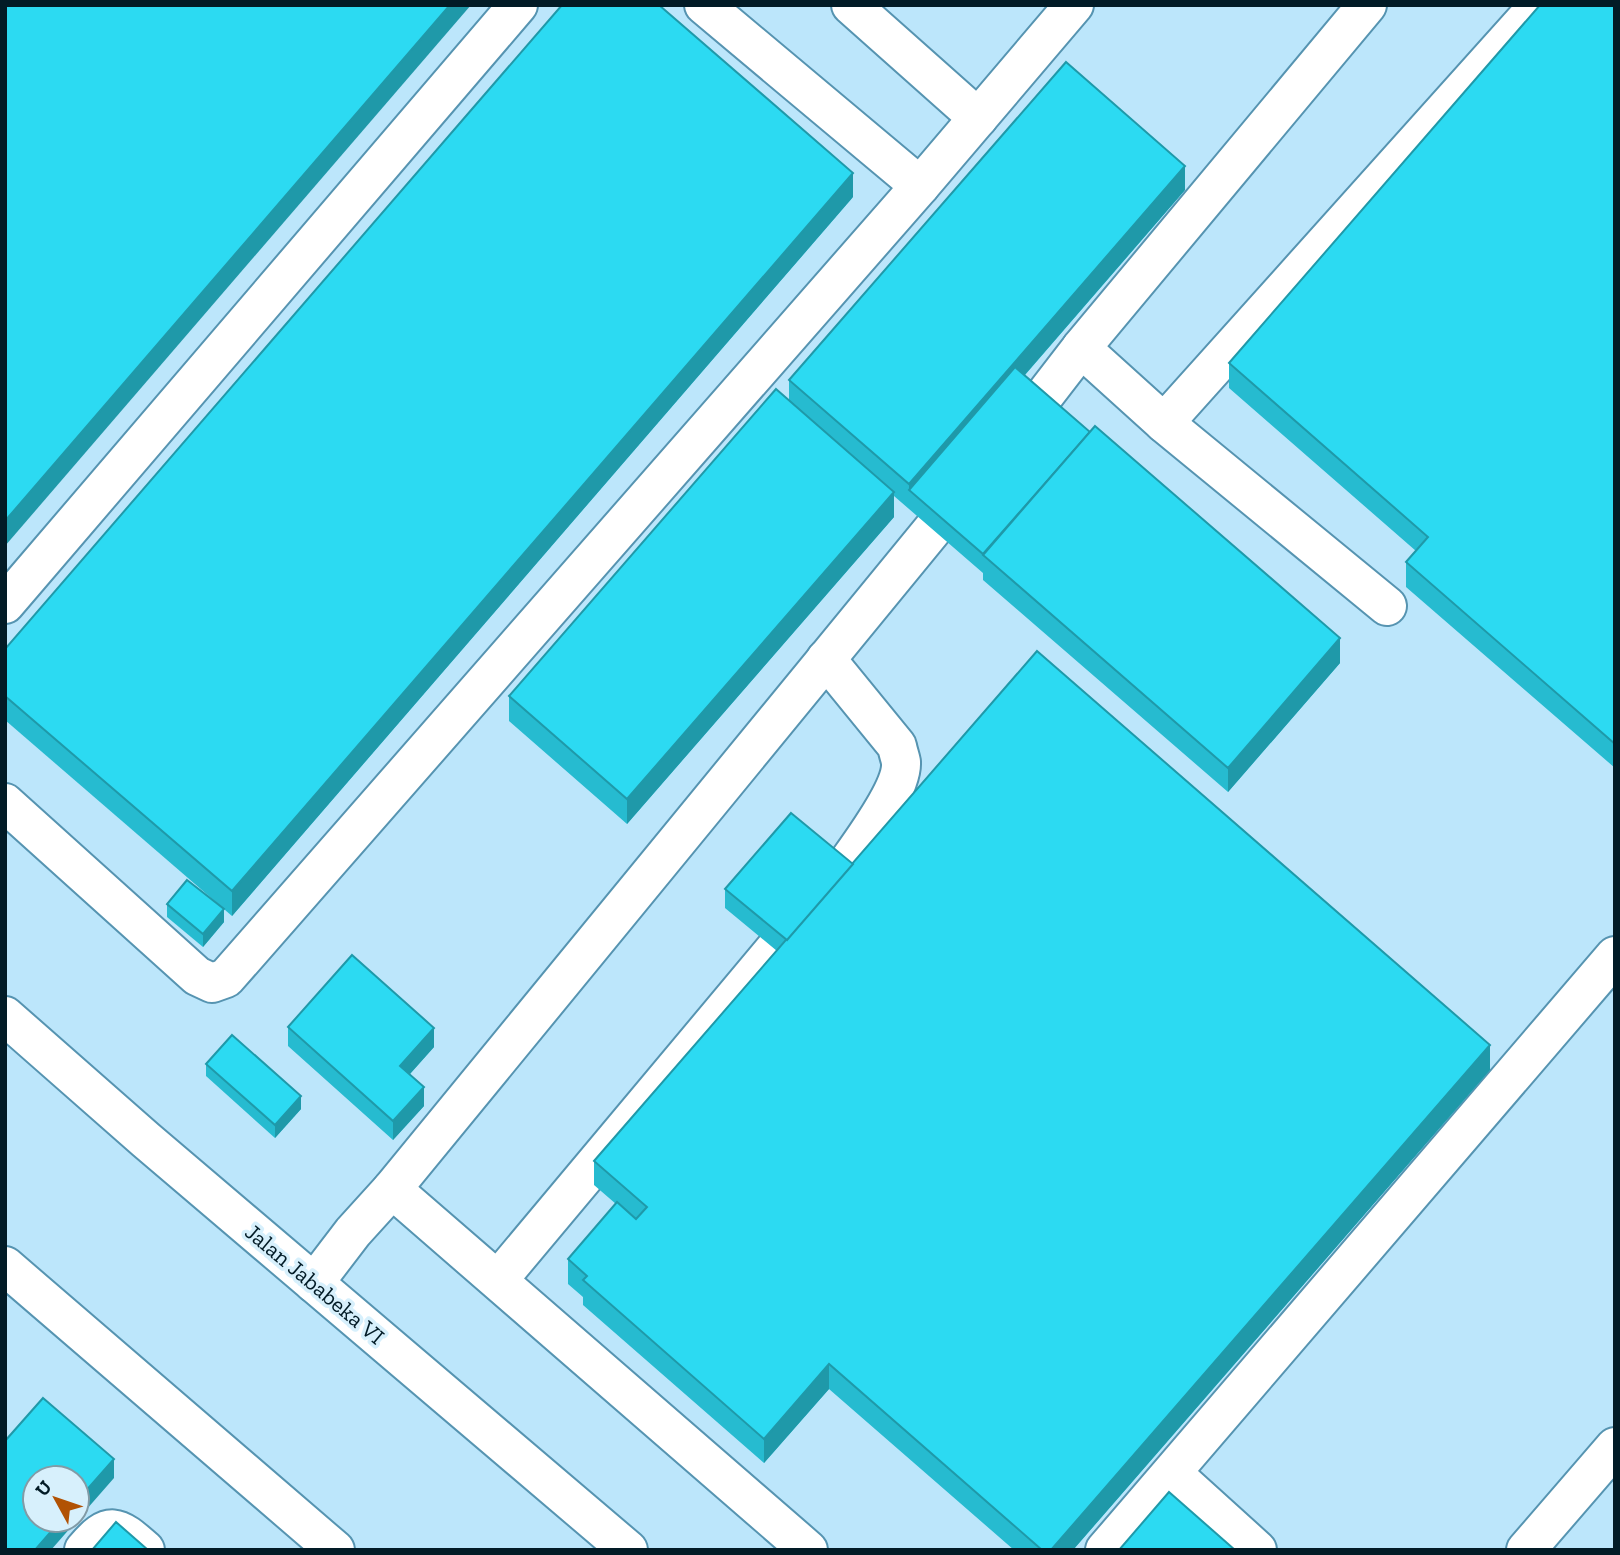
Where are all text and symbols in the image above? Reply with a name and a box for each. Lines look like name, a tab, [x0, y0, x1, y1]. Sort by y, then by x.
street label: Jalan Jababeka VI	[240, 1218, 390, 1350]
north arrow	[21, 1464, 91, 1534]
text: U	[30, 1476, 57, 1501]

